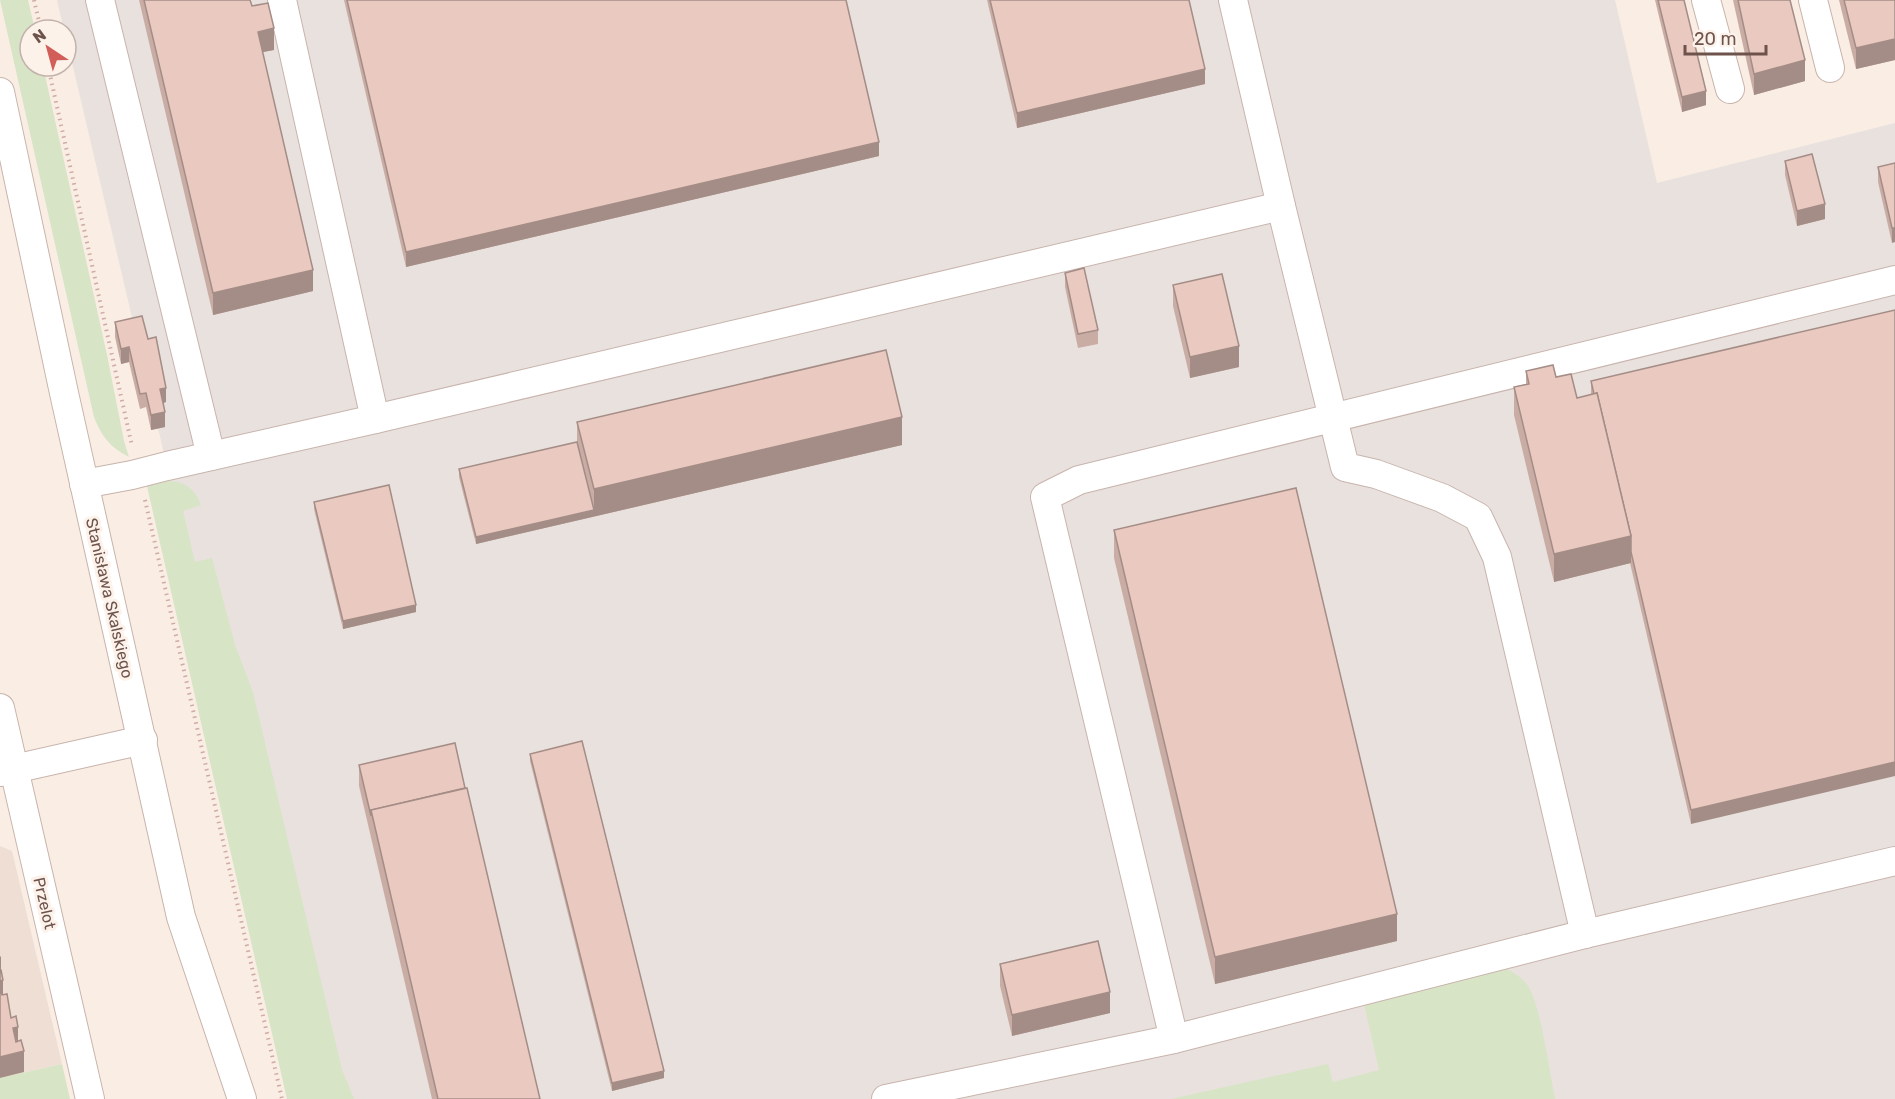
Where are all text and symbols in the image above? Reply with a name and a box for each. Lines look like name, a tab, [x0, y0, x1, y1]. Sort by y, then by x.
north arrow	[18, 18, 78, 78]
scale bar	[1685, 18, 1766, 56]
text: N	[29, 25, 50, 47]
text: 20 m	[1694, 28, 1736, 50]
street label: Stanisława Skalskiego	[82, 516, 137, 680]
street label: Przelot	[29, 875, 60, 931]

